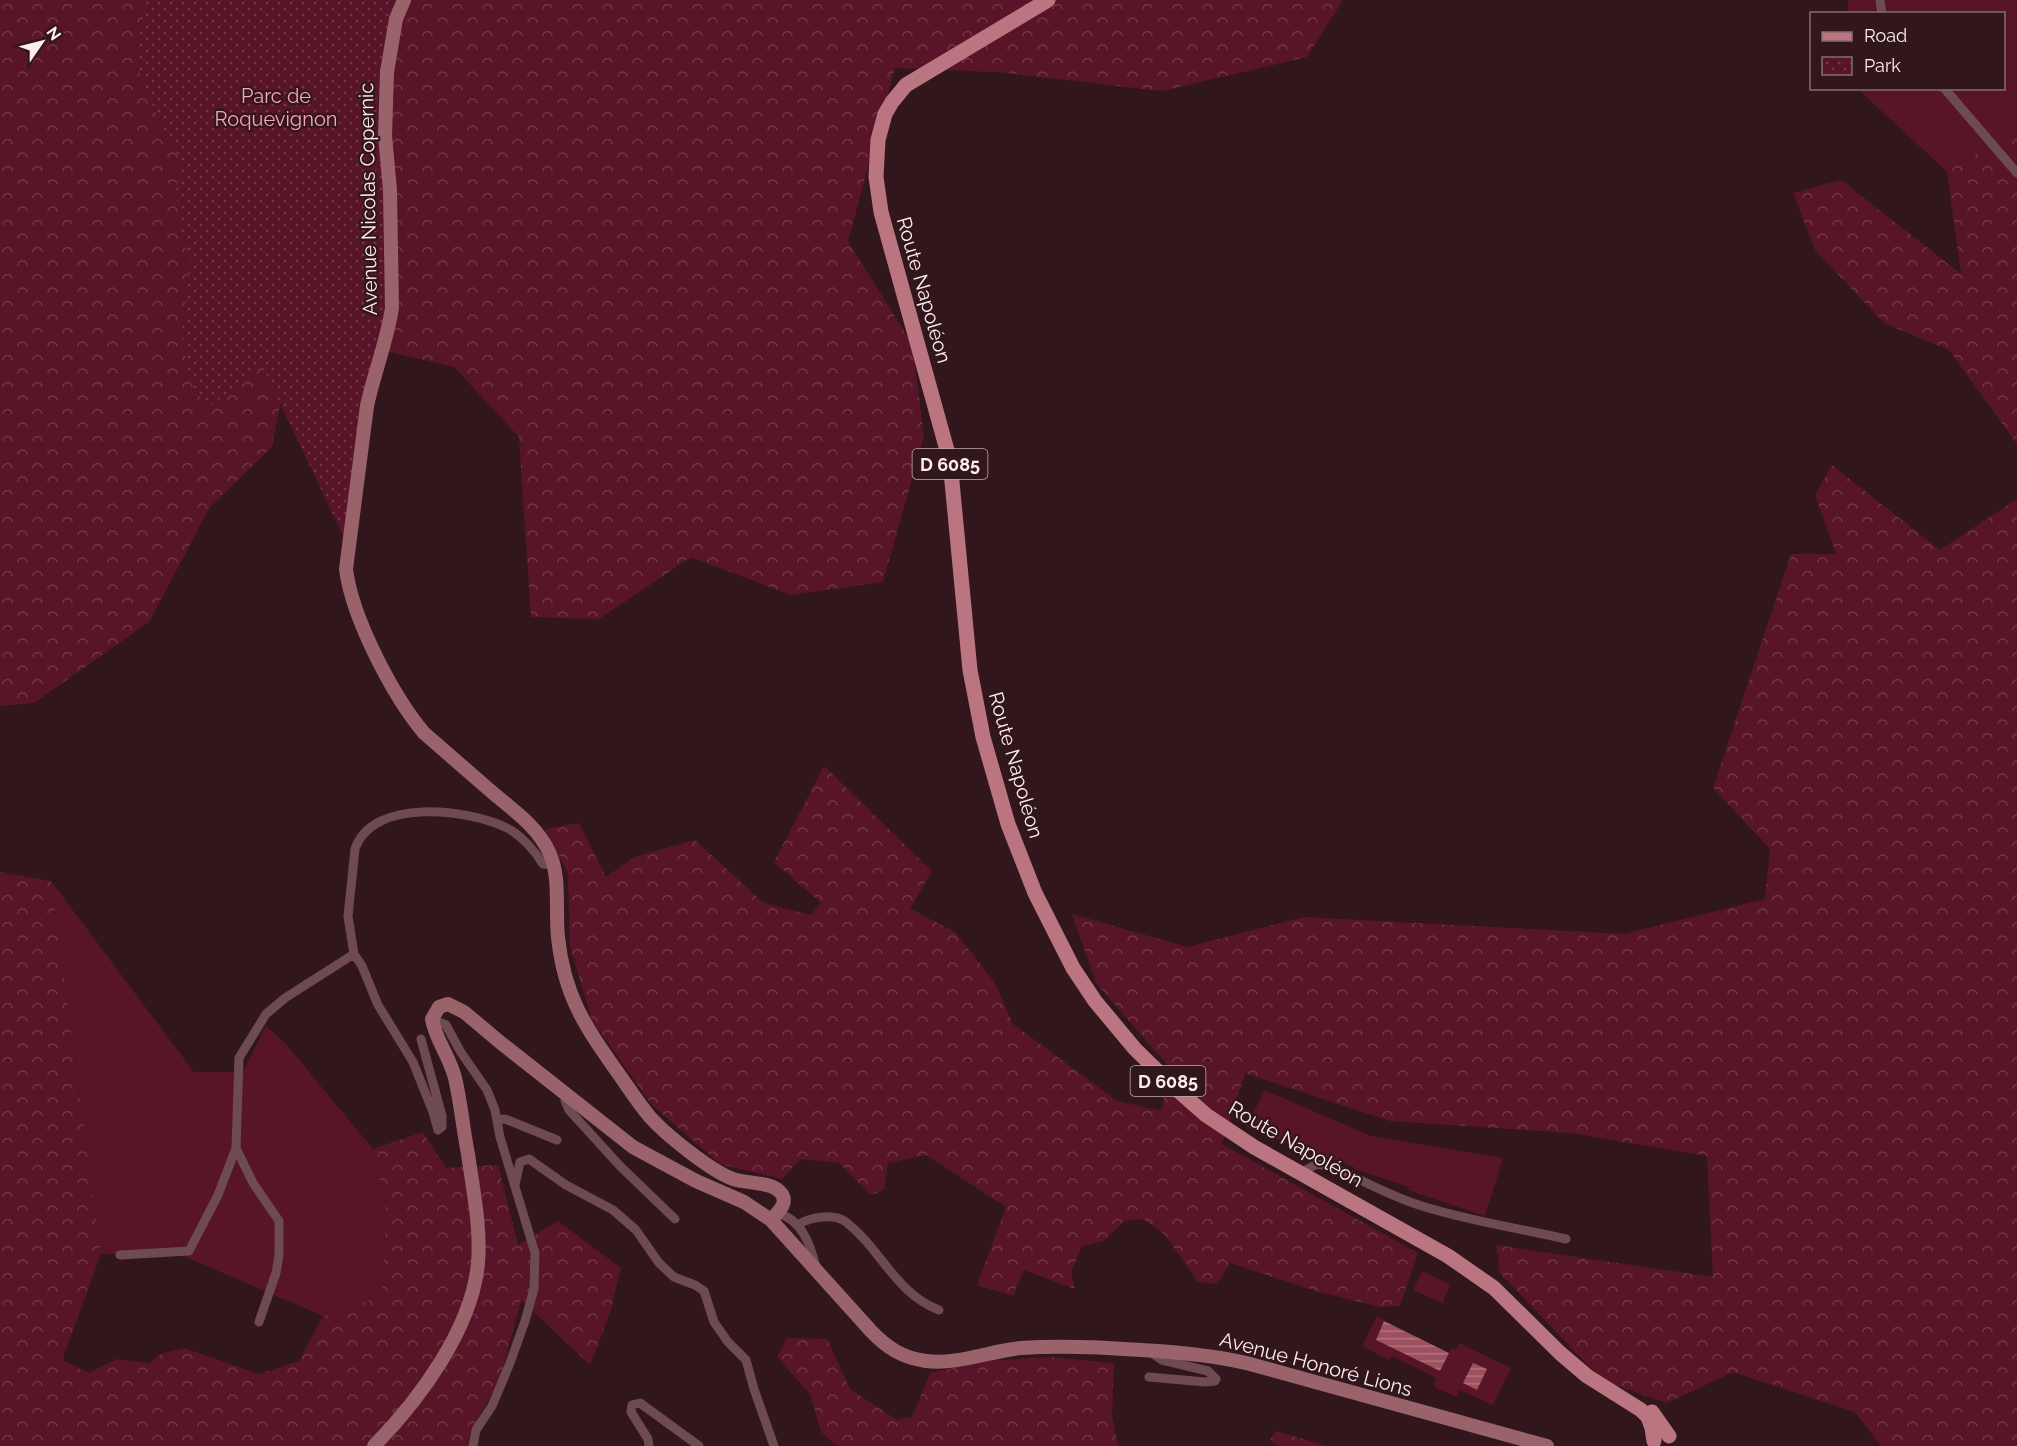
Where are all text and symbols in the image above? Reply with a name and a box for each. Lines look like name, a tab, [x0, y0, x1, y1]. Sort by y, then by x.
north arrow	[12, 12, 72, 72]
legend	[1810, 12, 2005, 90]
text: N	[43, 23, 65, 44]
text: Road	[1864, 25, 1907, 46]
text: Park	[1864, 55, 1901, 76]
street label: Avenue Nicolas Copernic	[354, 82, 382, 316]
park label: Parc de Roquevignon	[215, 84, 337, 131]
street label: Route Napoléon	[892, 214, 956, 366]
road number: D 6085	[912, 449, 988, 479]
street label: Route Napoléon	[984, 689, 1048, 841]
road number: D 6085	[1130, 1066, 1206, 1096]
street label: Route Napoléon	[1225, 1096, 1367, 1192]
street label: Avenue Honoré Lions	[1217, 1327, 1415, 1401]

